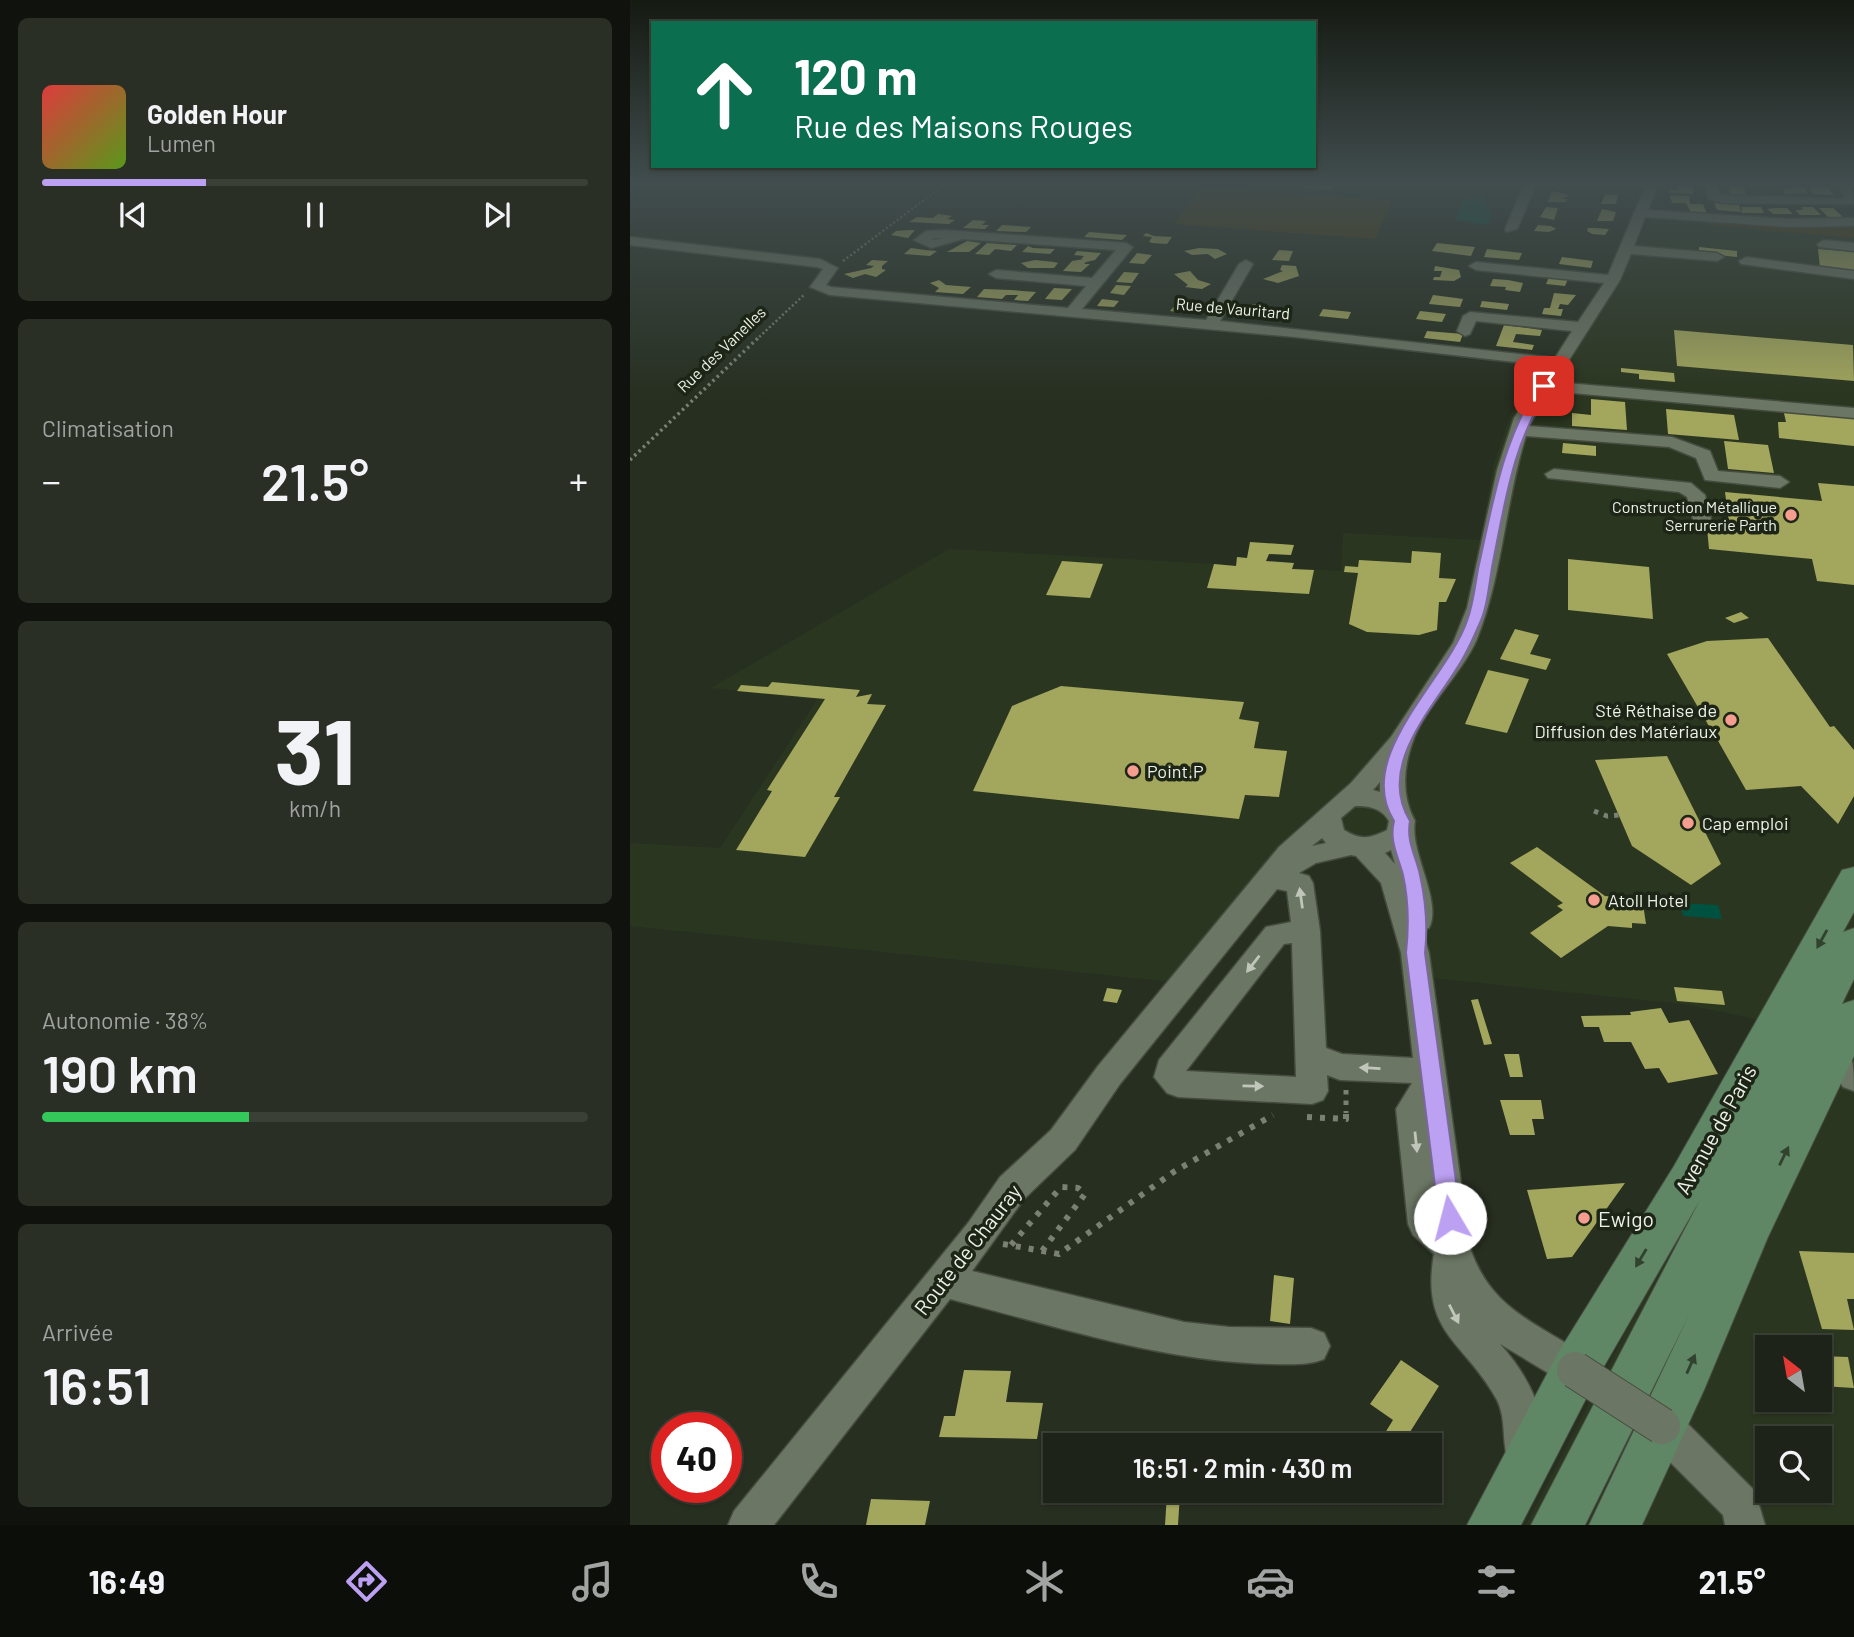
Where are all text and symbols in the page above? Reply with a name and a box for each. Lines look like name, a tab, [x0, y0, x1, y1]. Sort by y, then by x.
text: 120 m	[794, 46, 917, 105]
icon: ahead	[679, 49, 770, 140]
text: Golden Hour	[147, 98, 287, 129]
text: Rue des Maisons Rouges	[794, 106, 1133, 144]
text: Lumen	[147, 129, 216, 157]
icon: previous	[114, 196, 152, 234]
icon: pause	[296, 196, 334, 234]
icon: next	[478, 196, 516, 234]
street label: Rue de Vauritard	[1175, 294, 1291, 322]
street label: Rue des Vanelles	[673, 302, 769, 396]
pin	[1514, 356, 1574, 416]
icon: arrive	[1525, 367, 1563, 405]
text: Climatisation	[42, 414, 174, 442]
text: 21.5°	[261, 449, 369, 511]
text: −	[42, 457, 61, 503]
text: +	[569, 457, 588, 503]
place label: Construction Métallique Serrurerie Parth	[1612, 497, 1777, 534]
marker: Construction Métallique Serrurerie Parth	[1783, 507, 1799, 523]
text: 31	[274, 694, 356, 803]
place label: Sté Réthaise de Diffusion des Matériaux	[1534, 699, 1717, 742]
marker: Sté Réthaise de Diffusion des Matériaux	[1723, 712, 1739, 728]
place label: Point.P	[1147, 760, 1204, 782]
marker: Point.P	[1125, 763, 1141, 779]
text: km/h	[289, 794, 341, 822]
place label: Cap emploi	[1702, 812, 1789, 834]
marker: Cap emploi	[1680, 815, 1696, 831]
one-way arrow	[1296, 887, 1307, 909]
place label: Atoll Hotel	[1608, 889, 1688, 911]
marker: Atoll Hotel	[1586, 892, 1602, 908]
one-way arrow	[1816, 929, 1828, 949]
one-way arrow	[1245, 954, 1260, 972]
text: Autonomie · 38%	[42, 1006, 208, 1034]
text: 190 km	[42, 1041, 198, 1103]
street label: Avenue de Paris	[1669, 1060, 1761, 1198]
one-way arrow	[1359, 1063, 1381, 1074]
one-way arrow	[1242, 1080, 1264, 1091]
one-way arrow	[1411, 1131, 1422, 1153]
one-way arrow	[1778, 1146, 1790, 1166]
street label: Route de Chauray	[908, 1178, 1026, 1319]
position arrow	[1413, 1181, 1487, 1255]
place label: Ewigo	[1598, 1206, 1654, 1231]
marker: Ewigo	[1576, 1210, 1592, 1226]
one-way arrow	[1634, 1248, 1647, 1267]
one-way arrow	[1448, 1304, 1460, 1324]
text: Arrivée	[42, 1318, 114, 1346]
north arrow	[1755, 1335, 1832, 1412]
map controls	[1755, 1335, 1832, 1503]
text: 16:51	[42, 1353, 151, 1415]
one-way arrow	[1685, 1354, 1697, 1374]
speed limit sign: 40	[651, 1412, 742, 1503]
button: search	[1755, 1426, 1832, 1503]
text: 16:51 · 2 min · 430 m	[1133, 1452, 1352, 1483]
icon: directions	[342, 1557, 391, 1606]
icon: music	[568, 1557, 617, 1606]
icon: phone	[794, 1557, 843, 1606]
icon: climate	[1020, 1557, 1069, 1606]
icon: car	[1246, 1557, 1295, 1606]
icon: filters	[1472, 1557, 1521, 1606]
text: 16:49	[89, 1562, 165, 1600]
text: 21.5°	[1698, 1562, 1765, 1600]

